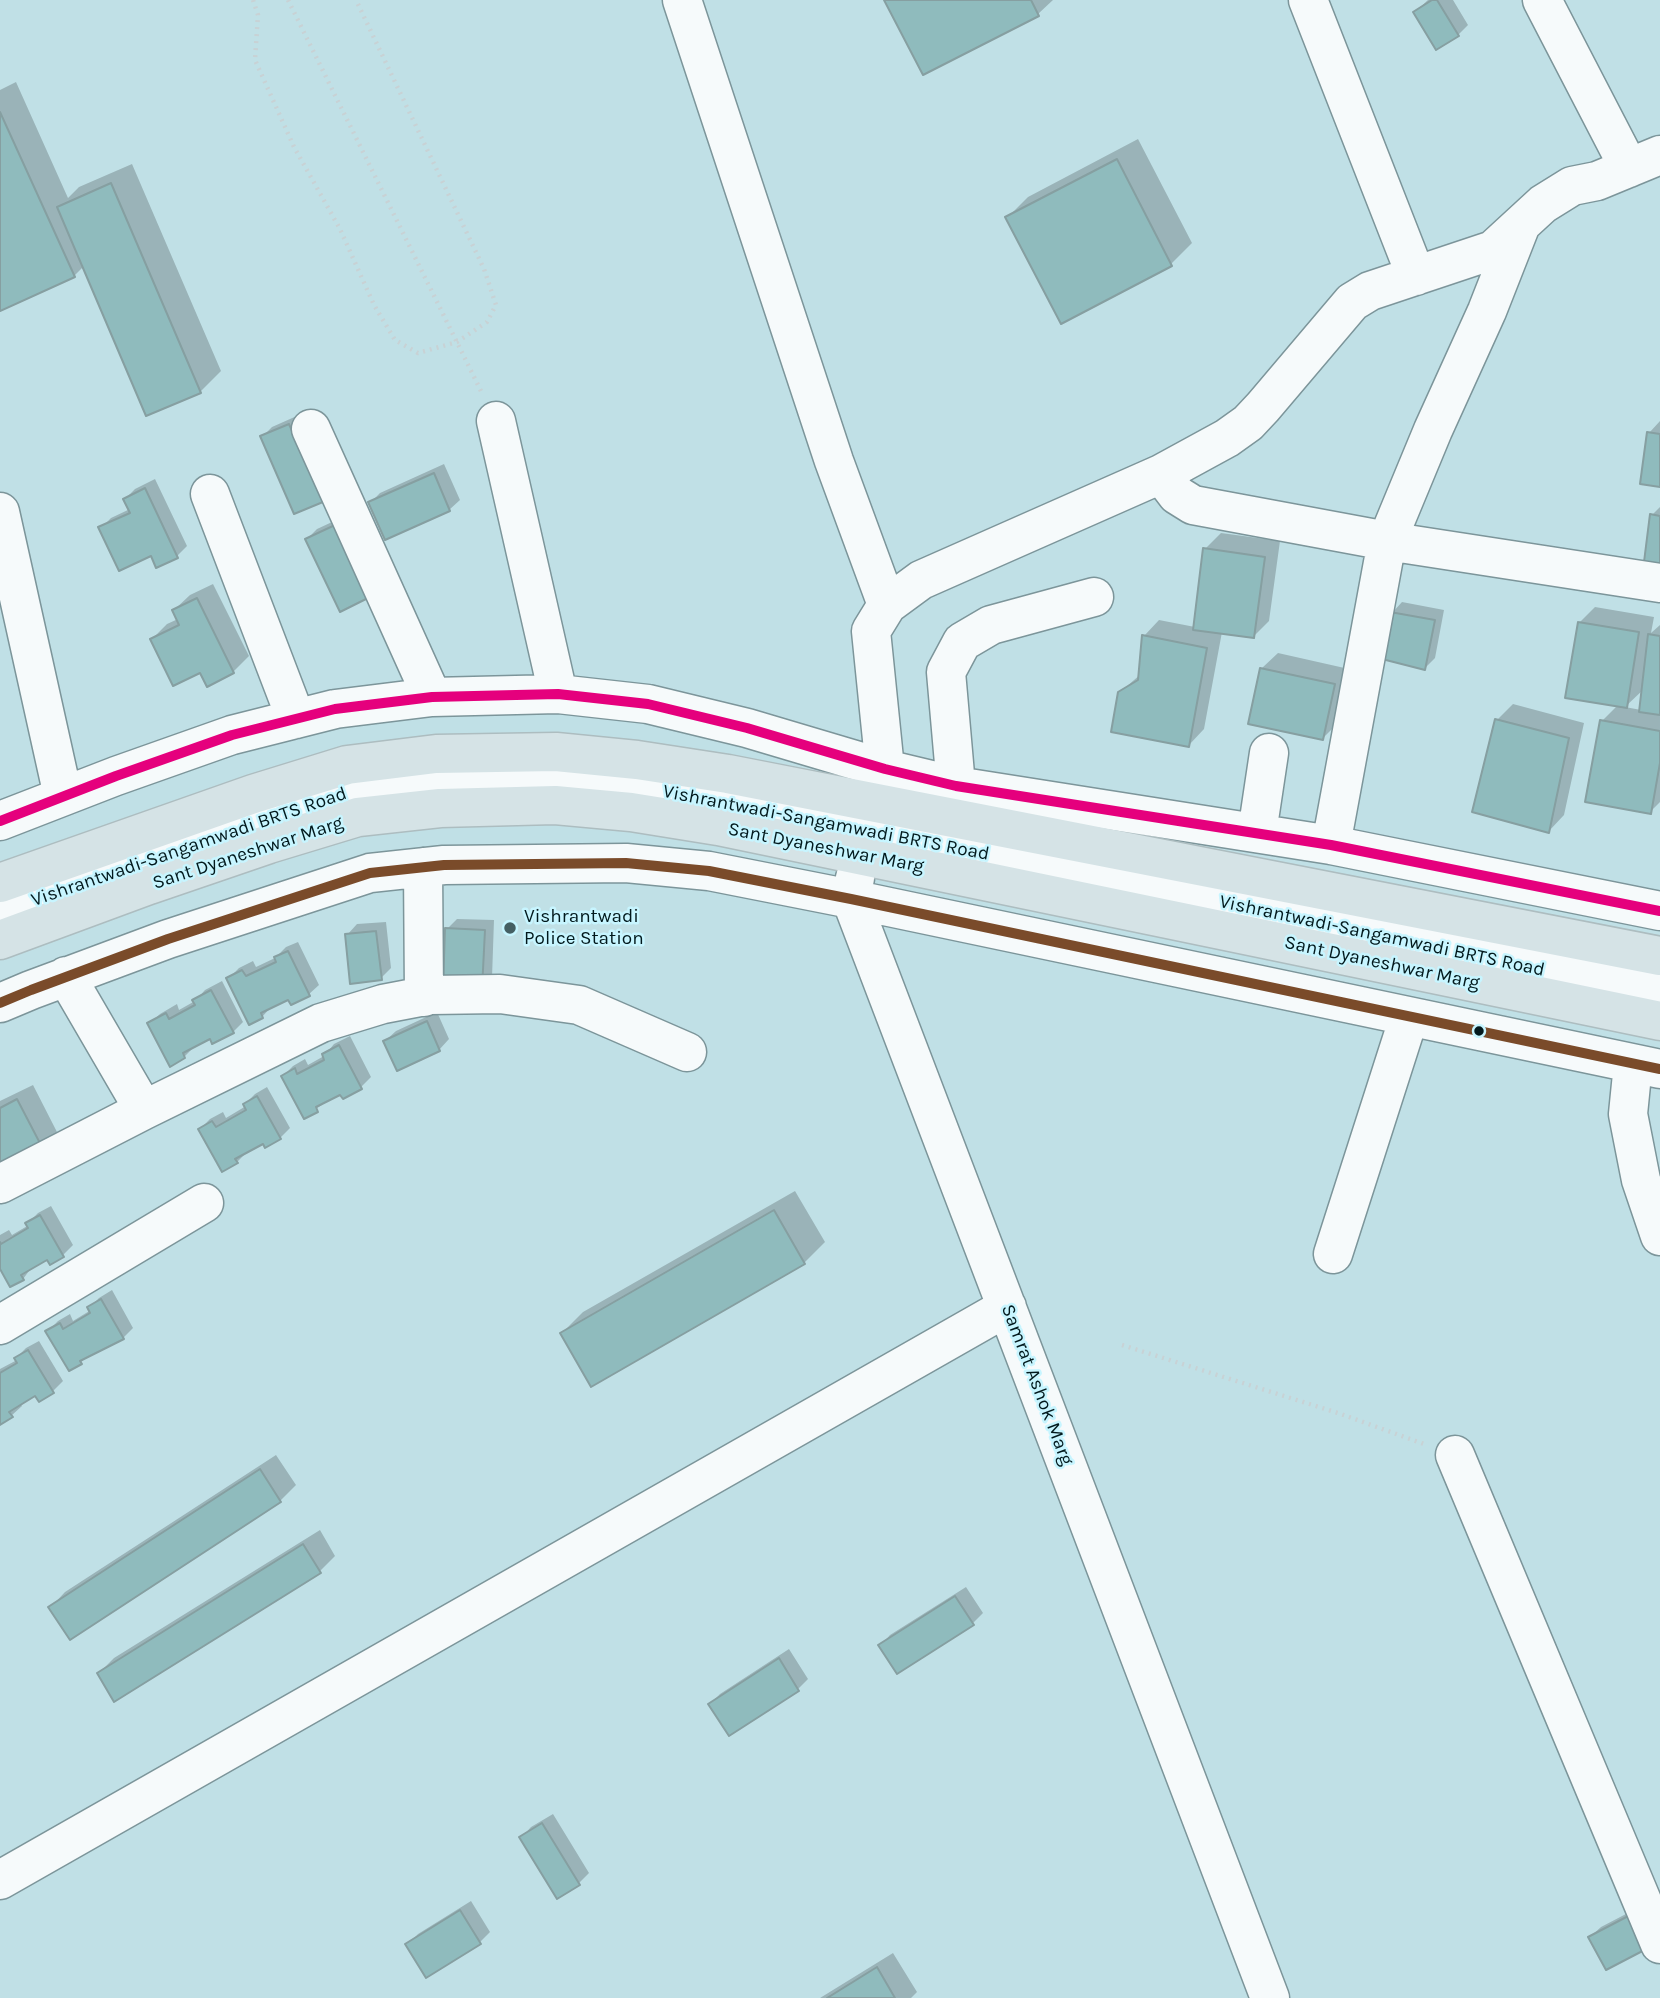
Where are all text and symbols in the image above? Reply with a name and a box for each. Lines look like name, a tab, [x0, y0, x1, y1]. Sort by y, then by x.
street label: Vishrantwadi-Sangamwadi BRTS Road	[661, 780, 991, 866]
street label: Vishrantwadi-Sangamwadi BRTS Road	[28, 782, 350, 912]
street label: Sant Dyaneshwar Marg	[150, 811, 346, 895]
street label: Sant Dyaneshwar Marg	[726, 818, 926, 878]
street label: Vishrantwadi-Sangamwadi BRTS Road	[1217, 890, 1547, 982]
place label: Vishrantwadi Police Station	[524, 906, 644, 950]
marker: Vishrantwadi Police Station	[502, 920, 518, 936]
street label: Sant Dyaneshwar Marg	[1282, 931, 1482, 995]
unlabelled marker	[1472, 1024, 1486, 1038]
street label: Samrat Ashok Marg	[996, 1301, 1078, 1469]

